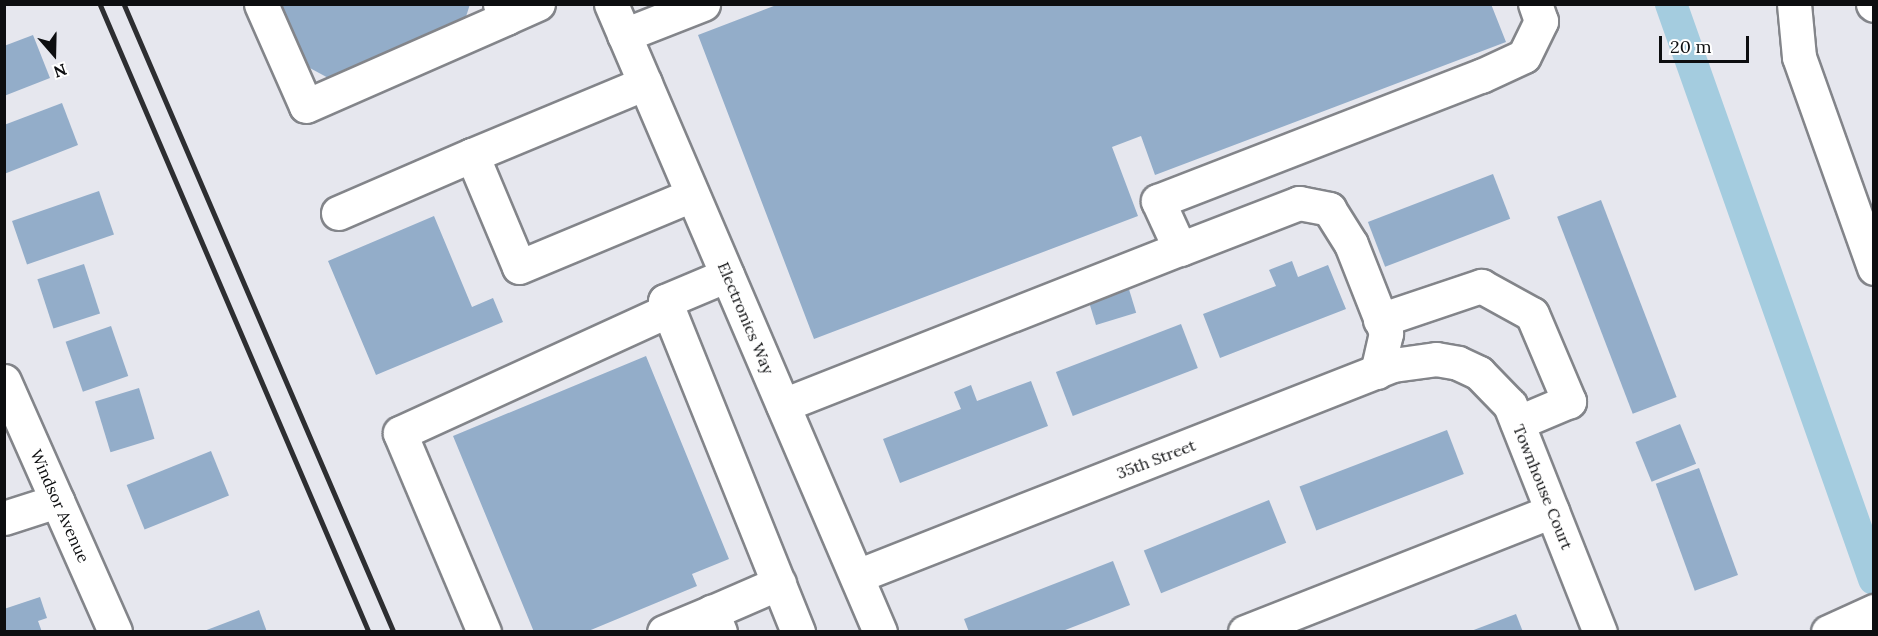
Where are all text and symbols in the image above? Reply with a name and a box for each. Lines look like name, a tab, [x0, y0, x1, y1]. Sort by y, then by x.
north arrow	[24, 24, 84, 84]
scale bar	[1662, 24, 1752, 62]
text: 20 m	[1670, 35, 1712, 58]
text: N	[51, 59, 69, 82]
street label: Electronics Way	[714, 259, 778, 377]
street label: Townhouse Court	[1509, 422, 1577, 552]
street label: 35th Street	[1114, 435, 1198, 483]
street label: Windsor Avenue	[26, 447, 94, 565]

